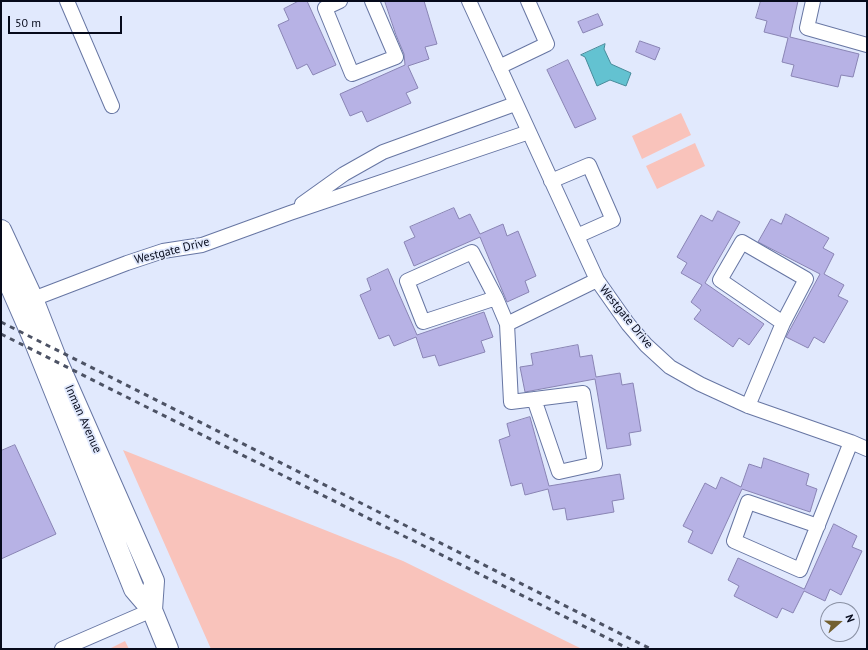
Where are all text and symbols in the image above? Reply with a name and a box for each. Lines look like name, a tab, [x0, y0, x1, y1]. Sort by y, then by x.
scale bar	[10, 8, 124, 34]
text: 50 m	[15, 15, 41, 30]
street label: Westgate Drive	[133, 235, 211, 267]
street label: Westgate Drive	[596, 283, 656, 351]
street label: Inman Avenue	[62, 383, 104, 455]
north arrow	[820, 602, 860, 642]
text: N	[843, 612, 858, 624]

